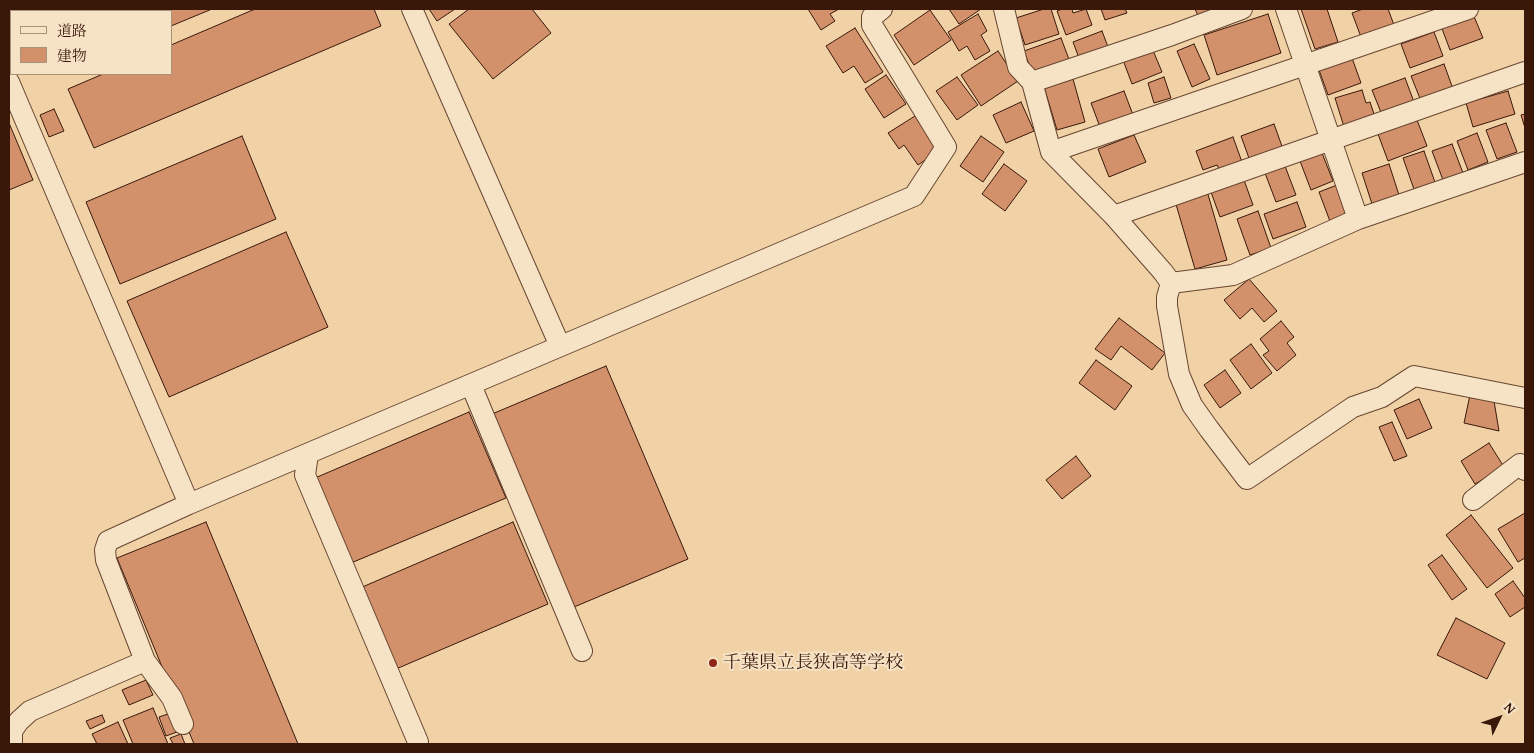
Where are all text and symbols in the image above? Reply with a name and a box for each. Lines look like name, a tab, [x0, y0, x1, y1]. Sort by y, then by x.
legend	[10, 10, 172, 75]
text: 道路	[57, 20, 87, 41]
text: 建物	[57, 45, 87, 66]
place label: 千葉県立長狭高等学校	[723, 652, 903, 674]
marker: 千葉県立長狭高等学校	[707, 657, 719, 669]
north arrow	[1474, 693, 1524, 743]
text: N	[1500, 698, 1521, 718]

